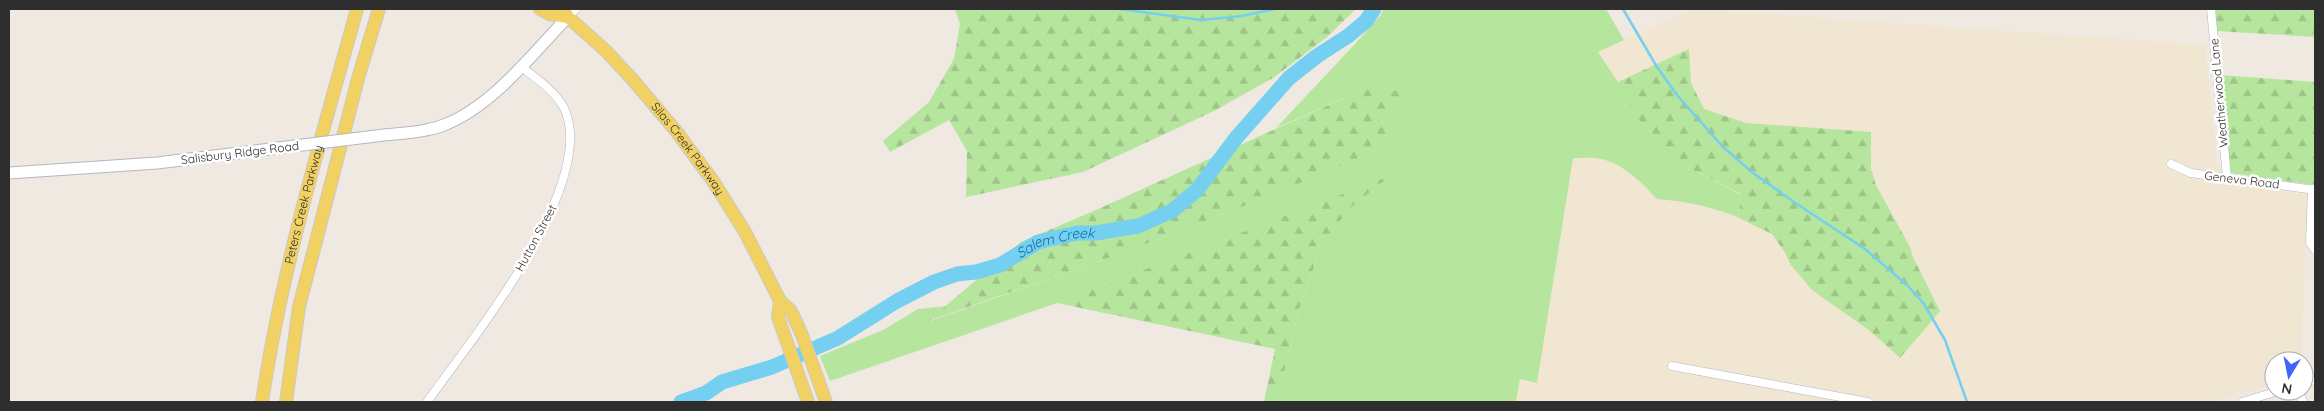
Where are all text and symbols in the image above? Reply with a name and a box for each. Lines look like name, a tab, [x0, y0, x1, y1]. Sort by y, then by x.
street label: Weatherwood Lane	[2206, 37, 2231, 148]
street label: Silas Creek Parkway	[648, 99, 728, 198]
street label: Salisbury Ridge Road	[180, 138, 300, 167]
street label: Peters Creek Parkway	[281, 143, 326, 265]
street label: Geneva Road	[2204, 167, 2280, 192]
street label: Hutton Street	[512, 202, 560, 274]
water label: Salem Creek	[1013, 224, 1096, 262]
north arrow	[2264, 351, 2314, 401]
text: N	[2280, 379, 2293, 399]

